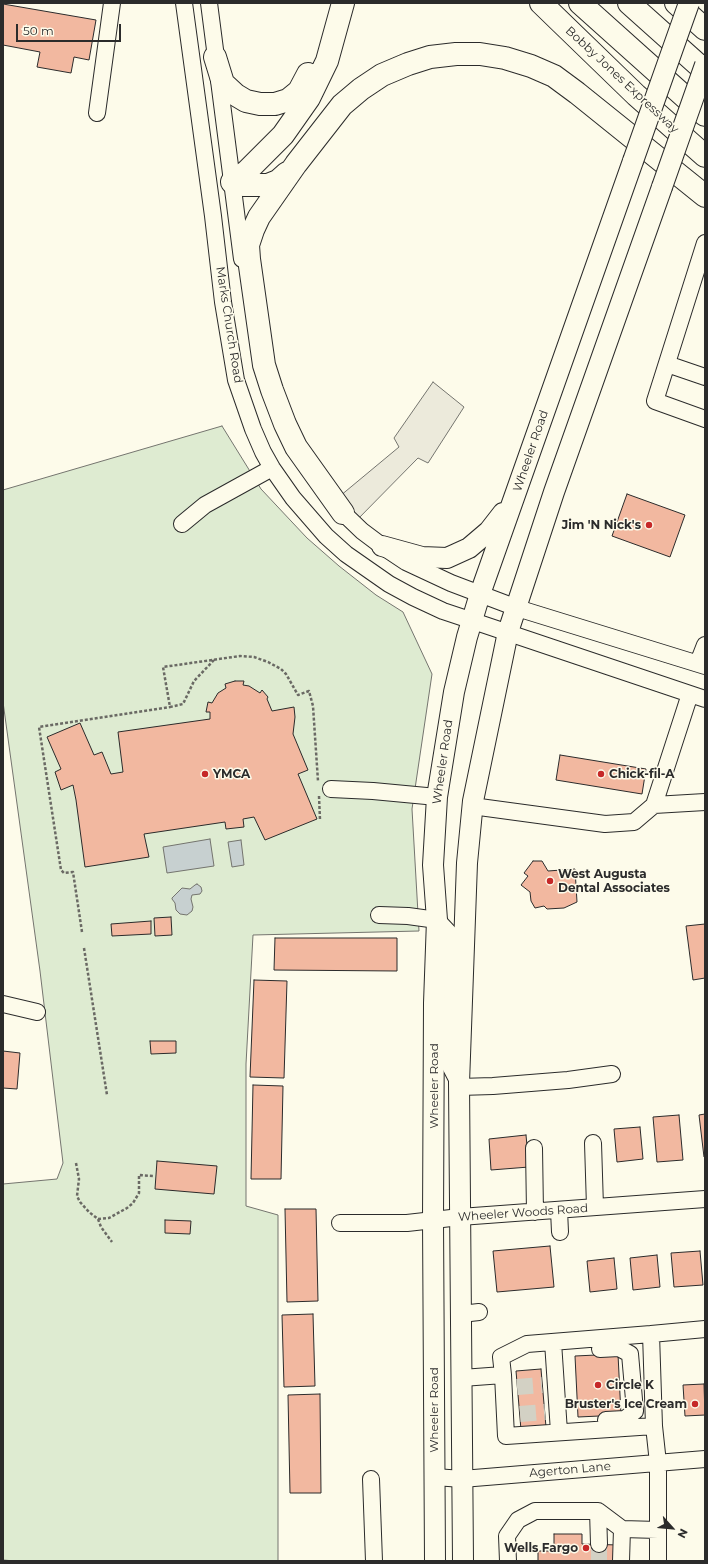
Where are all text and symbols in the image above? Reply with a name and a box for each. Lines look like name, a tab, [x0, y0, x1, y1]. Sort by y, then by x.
scale bar	[18, 16, 123, 42]
text: 50 m	[23, 23, 54, 38]
street label: Bobby Jones Expressway	[562, 24, 682, 136]
street label: Marks Church Road	[213, 266, 245, 384]
street label: Wheeler Road	[510, 408, 552, 494]
place label: Jim 'N Nick's	[562, 518, 641, 532]
marker: Jim 'N Nick's	[644, 520, 654, 530]
street label: Wheeler Road	[430, 719, 456, 805]
place label: YMCA	[213, 767, 250, 781]
place label: Chick-fil-A	[609, 767, 674, 781]
marker: YMCA	[200, 769, 210, 779]
marker: Chick-fil-A	[596, 769, 606, 779]
place label: West Augusta Dental Associates	[558, 867, 670, 895]
marker: West Augusta Dental Associates	[545, 876, 555, 886]
street label: Wheeler Road	[427, 1043, 441, 1129]
street label: Wheeler Woods Road	[457, 1201, 589, 1225]
street label: Wheeler Road	[427, 1367, 441, 1453]
place label: Circle K	[606, 1378, 654, 1392]
marker: Circle K	[593, 1380, 603, 1390]
place label: Bruster's Ice Cream	[565, 1397, 687, 1411]
marker: Bruster's Ice Cream	[690, 1399, 700, 1409]
street label: Agerton Lane	[529, 1459, 611, 1481]
north arrow	[652, 1508, 692, 1548]
text: N	[674, 1526, 691, 1541]
place label: Wells Fargo	[504, 1541, 578, 1555]
marker: Wells Fargo	[581, 1543, 591, 1553]

